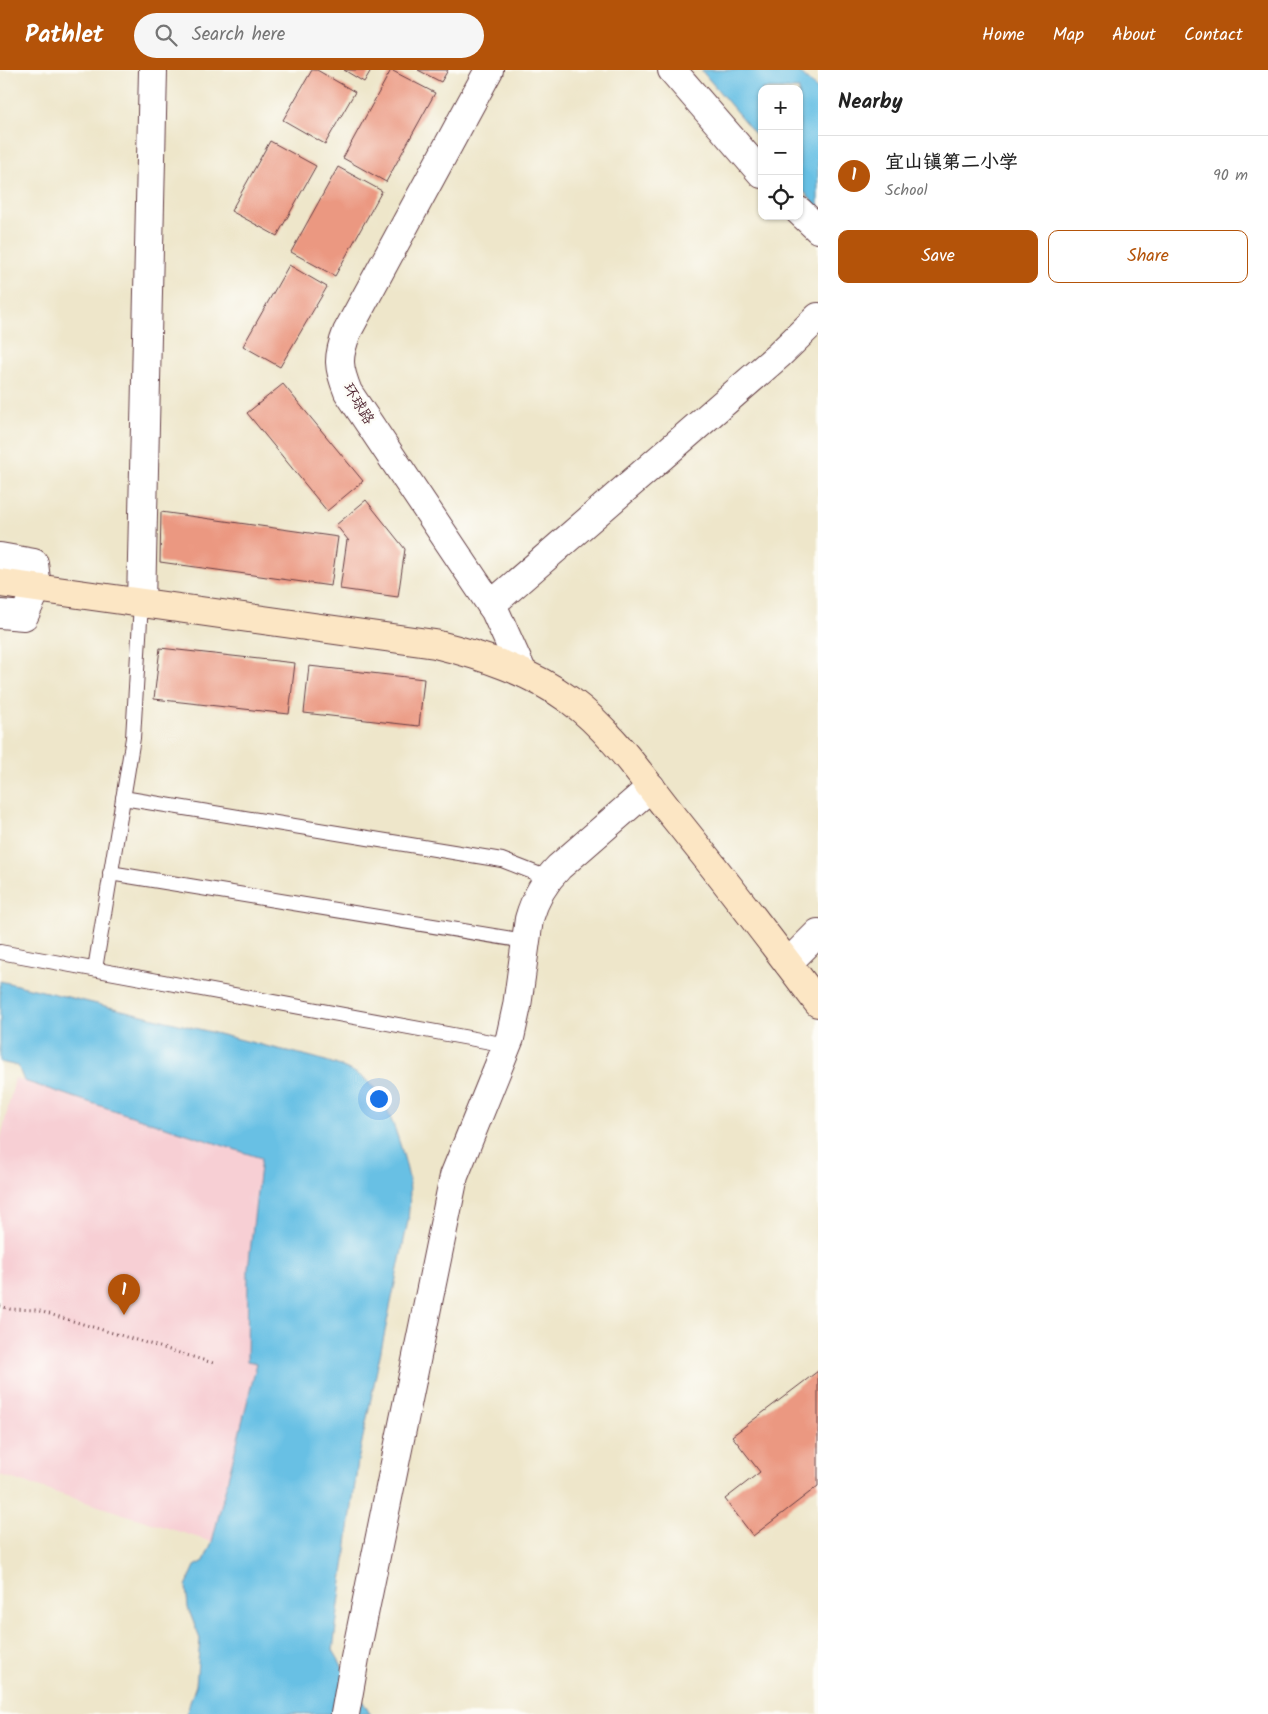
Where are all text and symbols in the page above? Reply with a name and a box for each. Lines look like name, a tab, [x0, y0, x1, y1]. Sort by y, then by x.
search box	[134, 13, 484, 58]
text: Pathlet	[25, 16, 104, 55]
text: Search here	[192, 20, 285, 50]
icon: search	[152, 21, 180, 49]
text: Home	[982, 21, 1025, 50]
text: Map	[1053, 21, 1084, 50]
text: About	[1112, 21, 1156, 50]
text: Contact	[1184, 21, 1243, 50]
map controls	[758, 85, 803, 220]
button: +	[758, 85, 803, 130]
text: Nearby	[838, 86, 903, 119]
button: −	[758, 130, 803, 175]
text: 宜山镇第二小学	[885, 148, 1018, 178]
text: 1	[852, 163, 856, 188]
text: 90 m	[1213, 163, 1248, 188]
button: locate	[758, 175, 803, 220]
text: School	[885, 178, 928, 203]
button: Save	[838, 230, 1038, 283]
button: Share	[1048, 230, 1248, 283]
street label: 环球路	[336, 379, 380, 429]
your location	[366, 1086, 392, 1112]
pin: 1	[108, 1274, 140, 1315]

